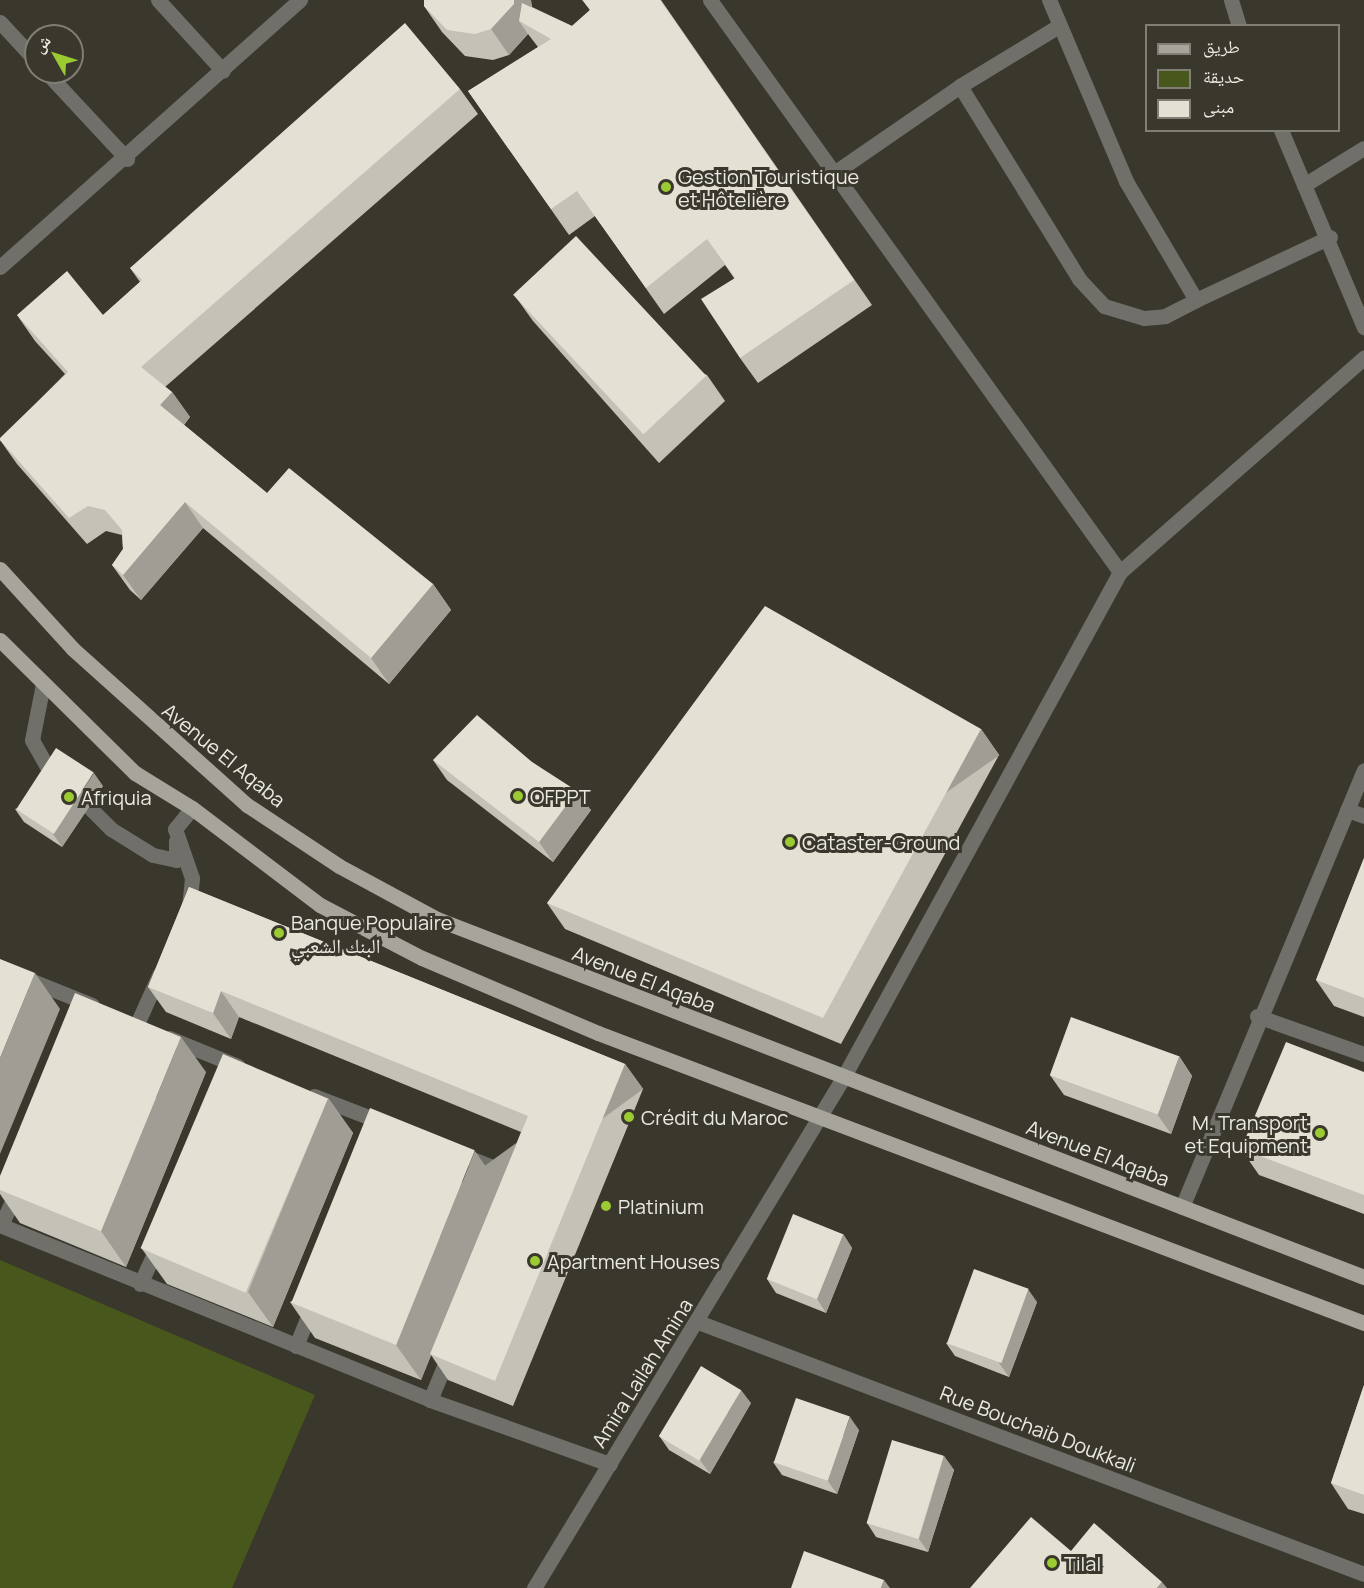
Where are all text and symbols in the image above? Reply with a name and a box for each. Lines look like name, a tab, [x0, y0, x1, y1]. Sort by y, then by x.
north arrow	[24, 24, 84, 84]
legend	[1145, 24, 1340, 132]
text: ش	[28, 30, 55, 57]
text: طريق	[1203, 34, 1240, 58]
text: حديقة	[1203, 64, 1244, 88]
text: مبنى	[1203, 94, 1234, 118]
place label: Gestion Touristique et Hôtelière	[678, 164, 859, 211]
marker: Gestion Touristique et Hôtelière	[659, 180, 673, 194]
street label: Avenue El Aqaba	[158, 698, 290, 812]
place label: OFPPT	[530, 784, 591, 808]
place label: Afriquia	[81, 785, 152, 809]
marker: OFPPT	[511, 789, 525, 803]
marker: Afriquia	[62, 790, 76, 804]
place label: Cataster-Ground	[802, 830, 960, 854]
marker: Cataster-Ground	[783, 835, 797, 849]
place label: Banque Populaire البنك الشعبي	[291, 910, 452, 957]
marker: Banque Populaire البنك الشعبي	[272, 926, 286, 940]
street label: Avenue El Aqaba	[569, 941, 719, 1017]
place label: Crédit du Maroc	[641, 1105, 788, 1129]
marker: Crédit du Maroc	[622, 1110, 636, 1124]
place label: M. Transport et Equipment	[1184, 1110, 1308, 1157]
street label: Avenue El Aqaba	[1023, 1115, 1173, 1191]
marker: M. Transport et Equipment	[1313, 1126, 1327, 1140]
place label: Platinium	[618, 1194, 704, 1218]
marker: Platinium	[599, 1199, 613, 1213]
place label: Apartment Houses	[547, 1249, 720, 1273]
marker: Apartment Houses	[528, 1254, 542, 1268]
street label: Amira Lailah Amina	[586, 1294, 698, 1452]
street label: Rue Bouchaib Doukkali	[937, 1380, 1139, 1478]
place label: Tilal	[1064, 1551, 1101, 1575]
marker: Tilal	[1045, 1556, 1059, 1570]

